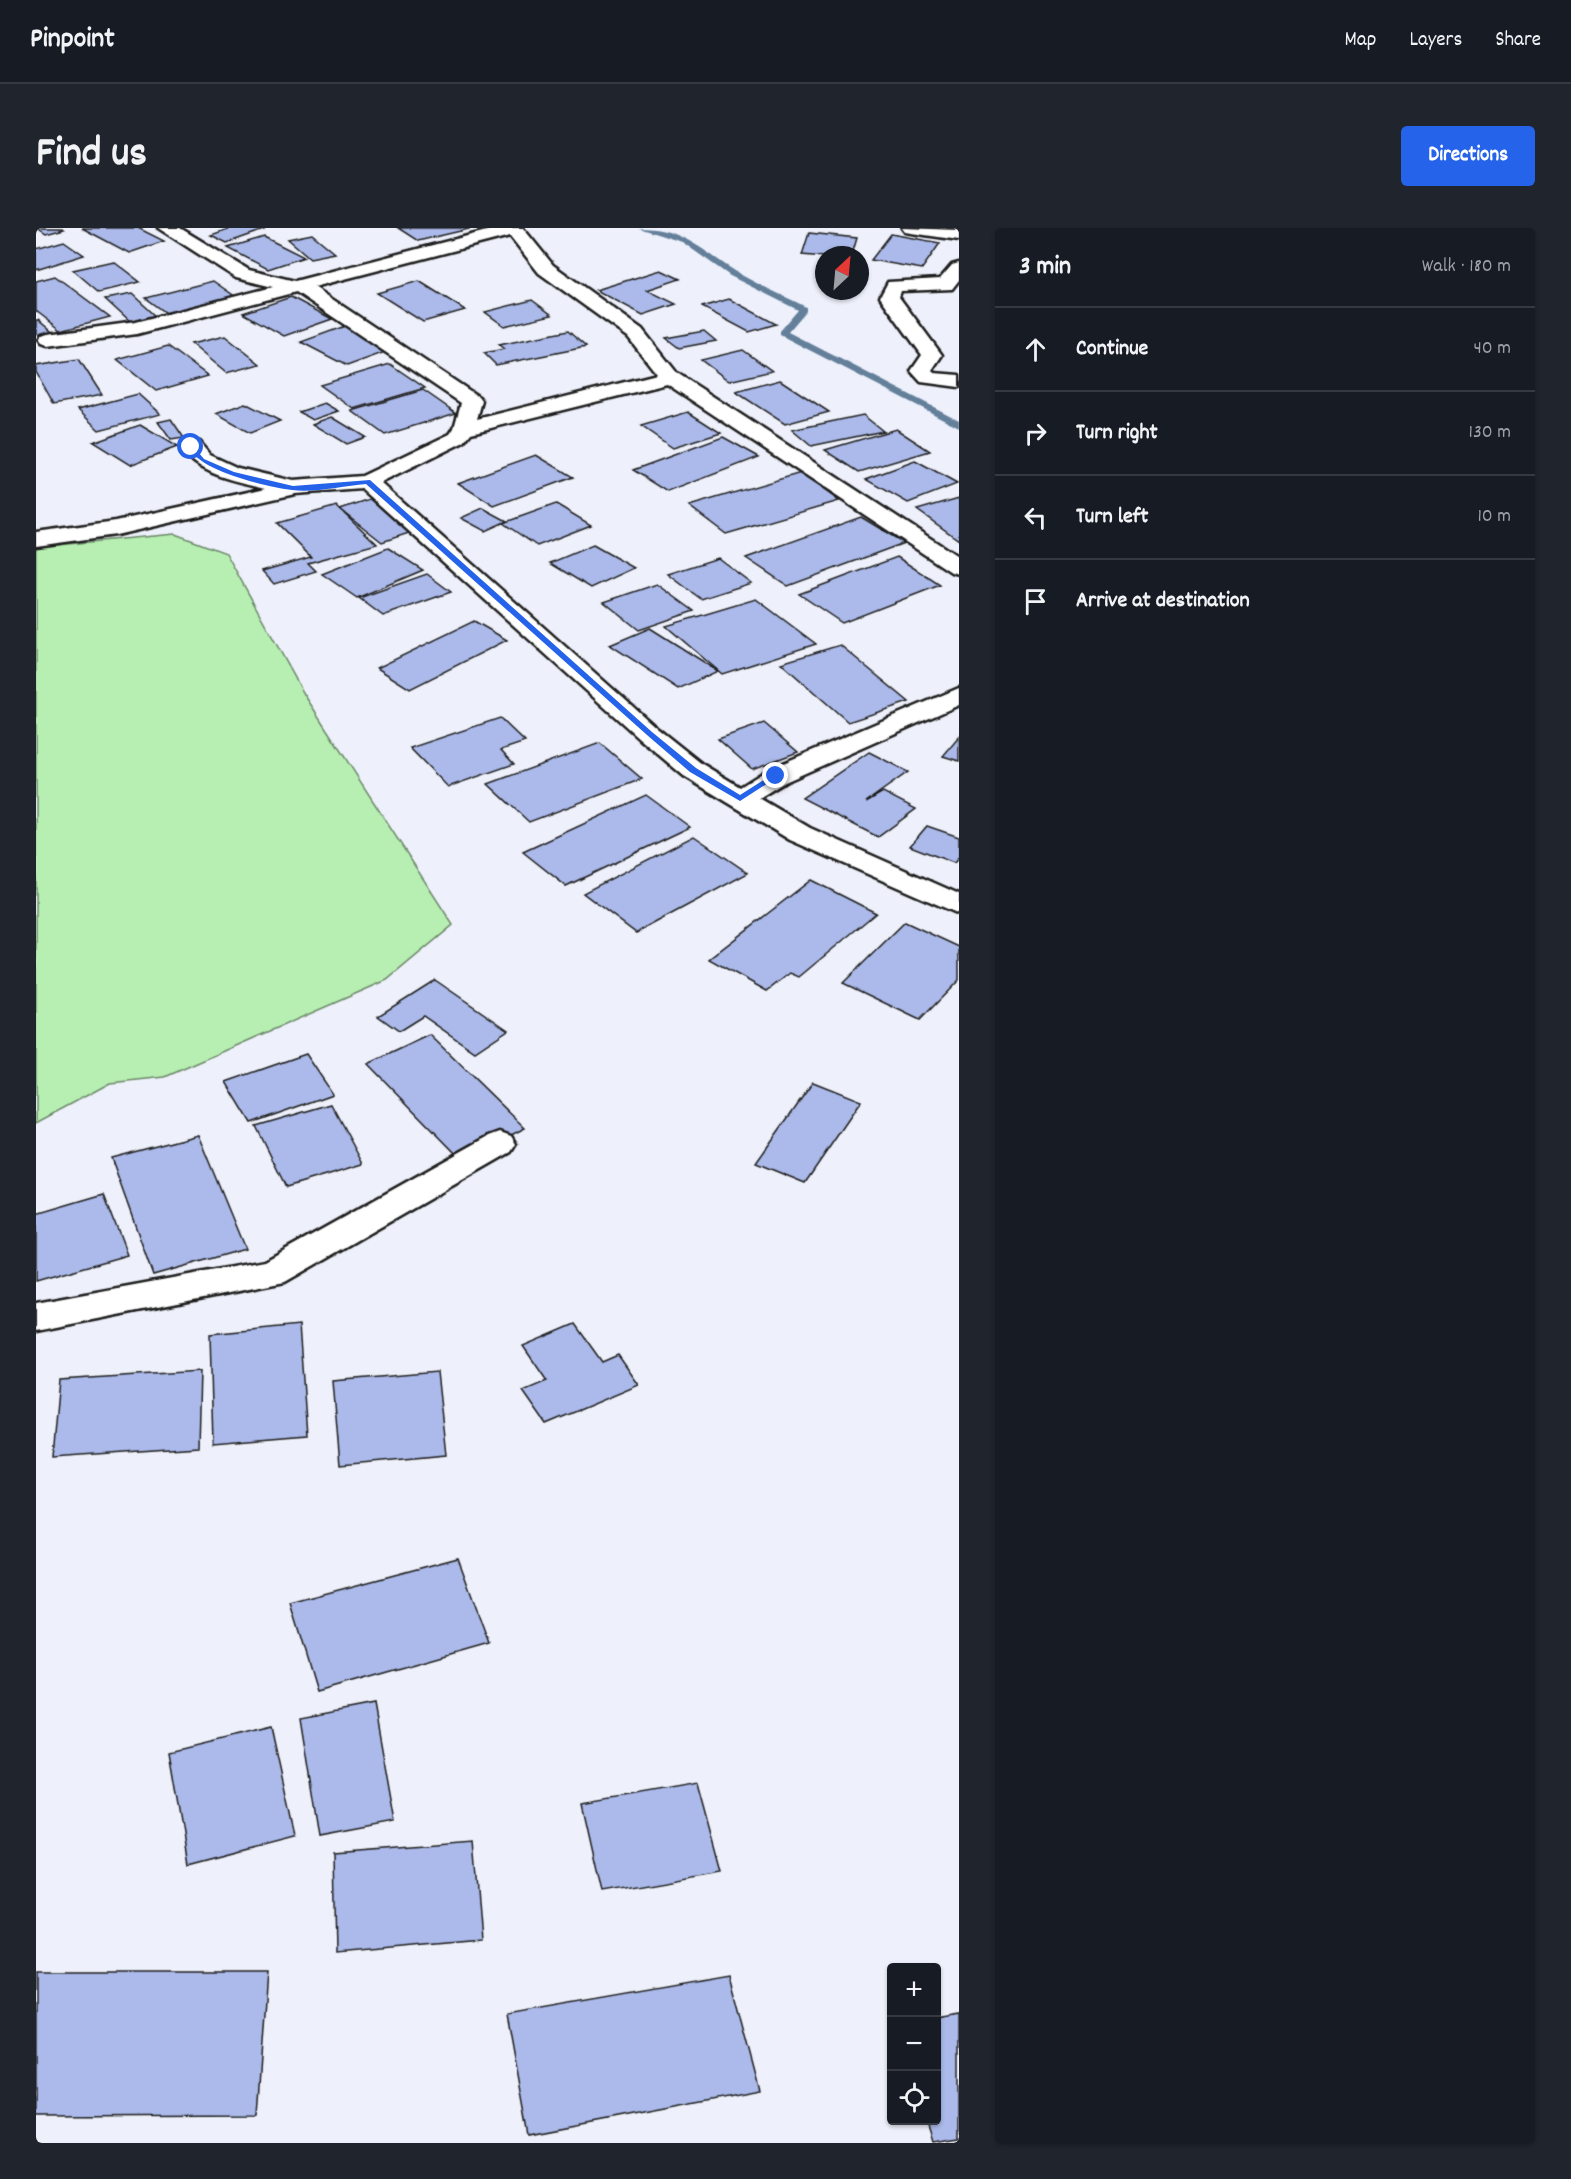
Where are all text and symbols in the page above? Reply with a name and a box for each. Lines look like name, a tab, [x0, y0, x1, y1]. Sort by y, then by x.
text: Pinpoint	[30, 21, 115, 61]
text: Map	[1345, 26, 1376, 56]
text: Layers	[1409, 26, 1462, 56]
text: Share	[1495, 26, 1541, 56]
text: Find us	[36, 126, 147, 186]
button: Directions	[1401, 126, 1535, 186]
north arrow	[815, 246, 869, 300]
text: 3 min	[1019, 249, 1071, 286]
text: Walk · 180 m	[1422, 253, 1511, 281]
icon: ahead	[1019, 333, 1052, 366]
text: Continue	[1076, 334, 1148, 365]
text: 40 m	[1473, 335, 1511, 363]
icon: right	[1019, 417, 1052, 450]
text: Turn right	[1076, 418, 1158, 449]
text: 130 m	[1469, 419, 1511, 447]
route start	[177, 433, 203, 459]
icon: left	[1019, 501, 1052, 534]
text: Turn left	[1076, 502, 1148, 533]
text: 10 m	[1477, 503, 1511, 531]
icon: arrive	[1019, 585, 1052, 618]
text: Arrive at destination	[1076, 586, 1250, 617]
route end	[762, 762, 788, 788]
map controls	[887, 1963, 941, 2125]
button: +	[887, 1963, 941, 2017]
button: −	[887, 2017, 941, 2071]
button: locate	[887, 2071, 941, 2125]

